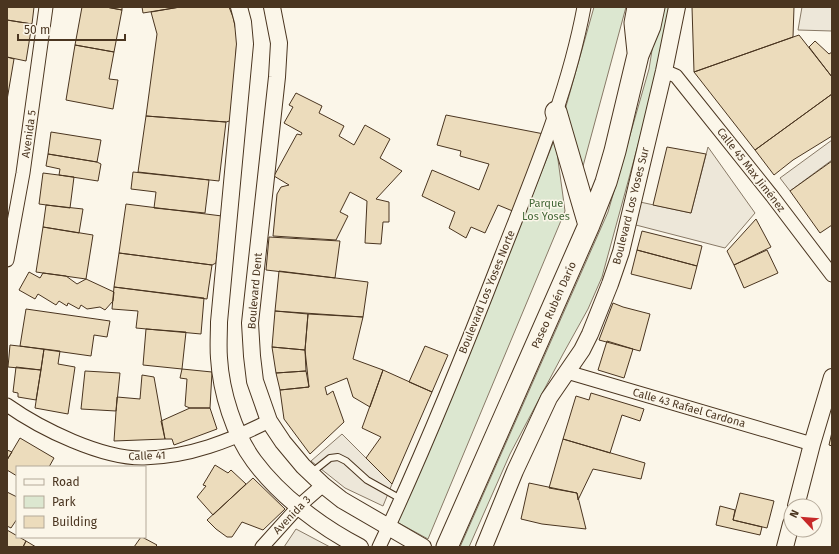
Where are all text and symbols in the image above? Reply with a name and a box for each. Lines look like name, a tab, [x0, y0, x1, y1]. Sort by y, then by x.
scale bar	[18, 16, 125, 42]
text: 50 m	[24, 23, 50, 37]
street label: Avenida 5	[19, 109, 39, 159]
street label: Calle 45 Max Jiménez	[714, 125, 788, 215]
street label: Boulevard Los Yoses Sur	[610, 145, 652, 266]
park label: Parque Los Yoses	[522, 197, 570, 223]
street label: Boulevard Los Yoses Norte	[456, 228, 518, 356]
street label: Boulevard Dent	[245, 252, 265, 330]
street label: Paseo Rubén Darío	[529, 260, 579, 350]
street label: Calle 43 Rafael Cardona	[631, 386, 747, 430]
street label: Calle 41	[128, 449, 166, 463]
legend	[16, 466, 146, 538]
text: Road	[52, 475, 80, 489]
street label: Avenida 3	[271, 493, 313, 537]
text: Park	[52, 495, 76, 509]
north arrow	[783, 498, 823, 538]
text: N	[787, 508, 802, 520]
text: Building	[52, 515, 98, 529]

